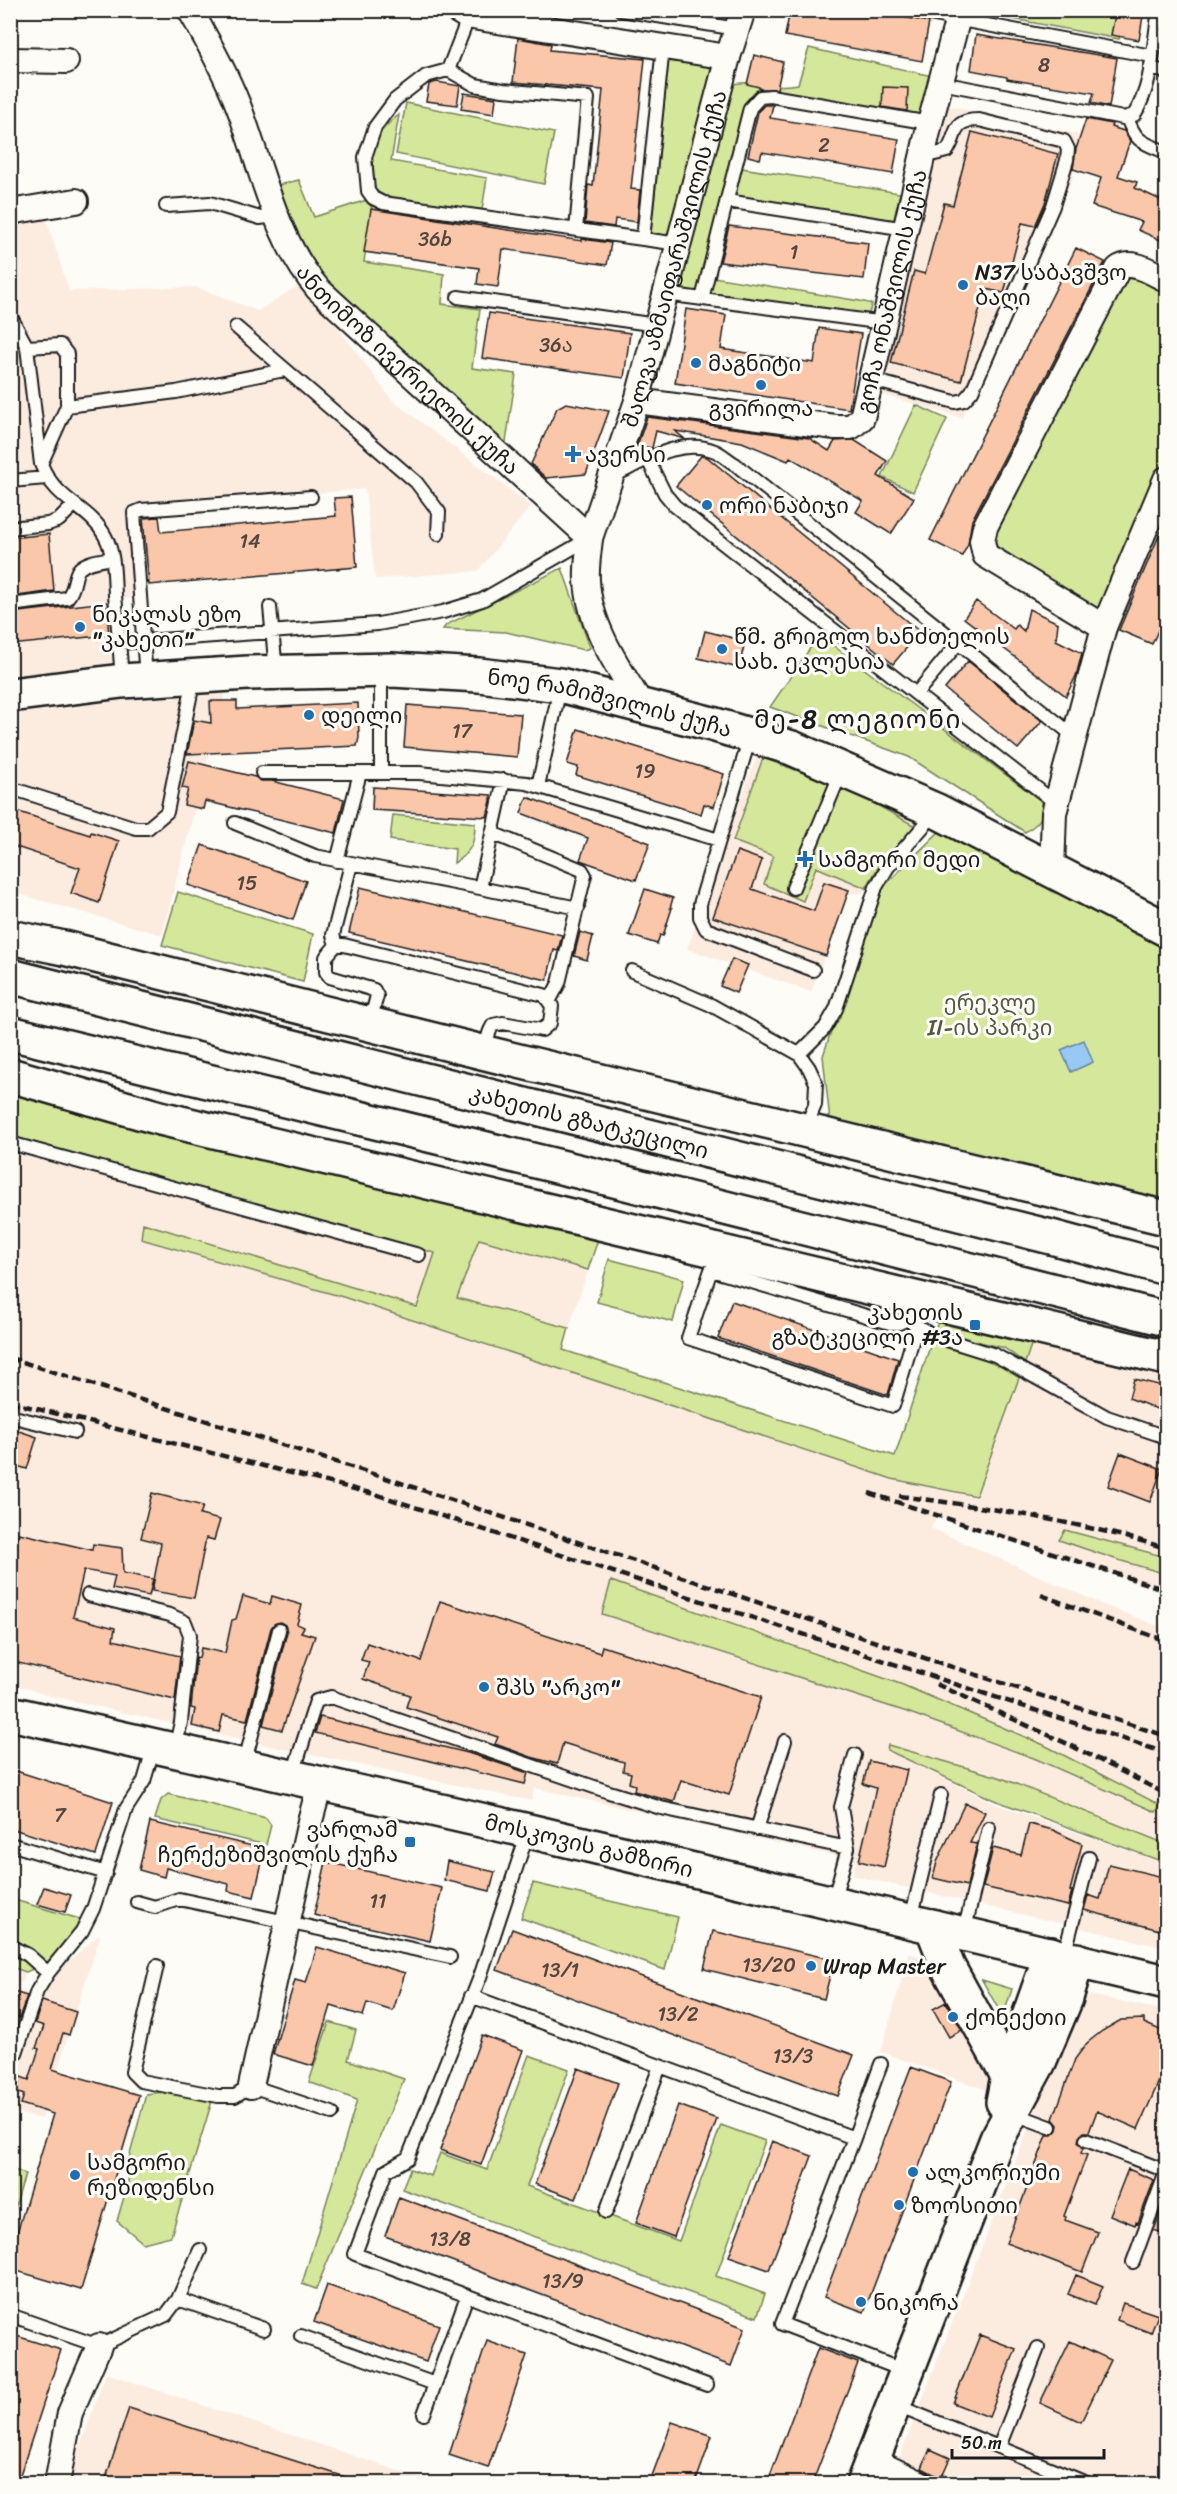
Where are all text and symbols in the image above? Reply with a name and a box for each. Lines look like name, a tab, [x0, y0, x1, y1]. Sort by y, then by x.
house number: 8	[1038, 48, 1050, 83]
street label: შალვა აზმაიფარაშვილის ქუჩა	[610, 86, 738, 433]
house number: 2	[818, 128, 830, 163]
street label: გოჩა ონაშვილის ქუჩა	[844, 165, 938, 417]
house number: 36b	[418, 222, 452, 257]
house number: 1	[790, 235, 798, 270]
place label: N37 საბავშვო ბაღი	[975, 253, 1127, 317]
street label: ანთიმოზ ივერიელის ქუჩა	[286, 256, 529, 485]
marker: N37 საბავშვო ბაღი	[956, 278, 970, 292]
house number: 36ა	[539, 328, 573, 363]
place label: მაგნიტი	[708, 344, 801, 383]
marker: მაგნიტი	[689, 356, 703, 370]
marker: გვირილა	[754, 378, 768, 392]
place label: გვირილა	[709, 389, 813, 428]
place label: ავერსი	[585, 435, 666, 474]
marker: ავერსი	[566, 447, 580, 461]
place label: ორი ნაბიჯი	[719, 486, 849, 525]
marker: ორი ნაბიჯი	[700, 498, 714, 512]
house number: 14	[239, 524, 261, 559]
place label: ნიკალას ეზო "კახეთი"	[92, 595, 242, 659]
place label: წმ. გრიგოლ ხანძთელის სახ. ეკლესია	[734, 617, 1010, 681]
marker: ნიკალას ეზო "კახეთი"	[73, 620, 87, 634]
marker: წმ. გრიგოლ ხანძთელის სახ. ეკლესია	[715, 642, 729, 656]
street label: ნოე რამიშვილის ქუჩა	[485, 657, 737, 749]
place label: დეილი	[321, 696, 402, 735]
district label: მე-8 ლეგიონი	[754, 696, 962, 742]
marker: დეილი	[302, 708, 316, 722]
house number: 17	[452, 714, 474, 749]
house number: 19	[635, 754, 655, 789]
place label: სამგორი მედი	[818, 840, 980, 879]
marker: სამგორი მედი	[796, 850, 814, 868]
house number: 15	[237, 866, 257, 901]
park label: ერეკლე II-ის პარკი	[927, 983, 1052, 1047]
street label: კახეთის გზატკეცილი	[465, 1072, 713, 1170]
place label: კახეთის გზატკეცილი #3ა	[771, 1293, 963, 1357]
marker: კახეთის გზატკეცილი #3ა	[968, 1318, 982, 1332]
place label: შპს "არკო"	[496, 1668, 621, 1707]
marker: შპს "არკო"	[477, 1680, 491, 1694]
house number: 7	[54, 1798, 67, 1833]
street label: მოსკოვის გამზირი	[481, 1802, 697, 1889]
place label: ვარლამ ჩერქეზიშვილის ქუჩა	[158, 1810, 398, 1874]
marker: ვარლამ ჩერქეზიშვილის ქუჩა	[403, 1835, 417, 1849]
house number: 11	[369, 1884, 387, 1919]
place label: Wrap Master	[823, 1947, 947, 1986]
house number: 13/20	[742, 1948, 796, 1983]
house number: 13/1	[541, 1953, 579, 1988]
marker: Wrap Master	[804, 1959, 818, 1973]
house number: 13/2	[657, 1997, 699, 2032]
place label: ქონექთი	[965, 1998, 1067, 2037]
marker: ქონექთი	[946, 2010, 960, 2024]
house number: 13/3	[773, 2039, 813, 2074]
place label: სამგორი რეზიდენსი	[87, 2143, 215, 2207]
place label: ალკორიუმი	[925, 2153, 1060, 2192]
marker: ალკორიუმი	[906, 2165, 920, 2179]
marker: სამგორი რეზიდენსი	[68, 2168, 82, 2182]
place label: ზოოსითი	[911, 2186, 1018, 2225]
marker: ზოოსითი	[892, 2198, 906, 2212]
house number: 13/8	[429, 2222, 471, 2257]
house number: 13/9	[542, 2264, 584, 2299]
place label: ნიკორა	[873, 2283, 959, 2322]
marker: ნიკორა	[854, 2295, 868, 2309]
scale bar	[952, 2422, 1104, 2460]
text: 50 m	[961, 2427, 1002, 2459]

